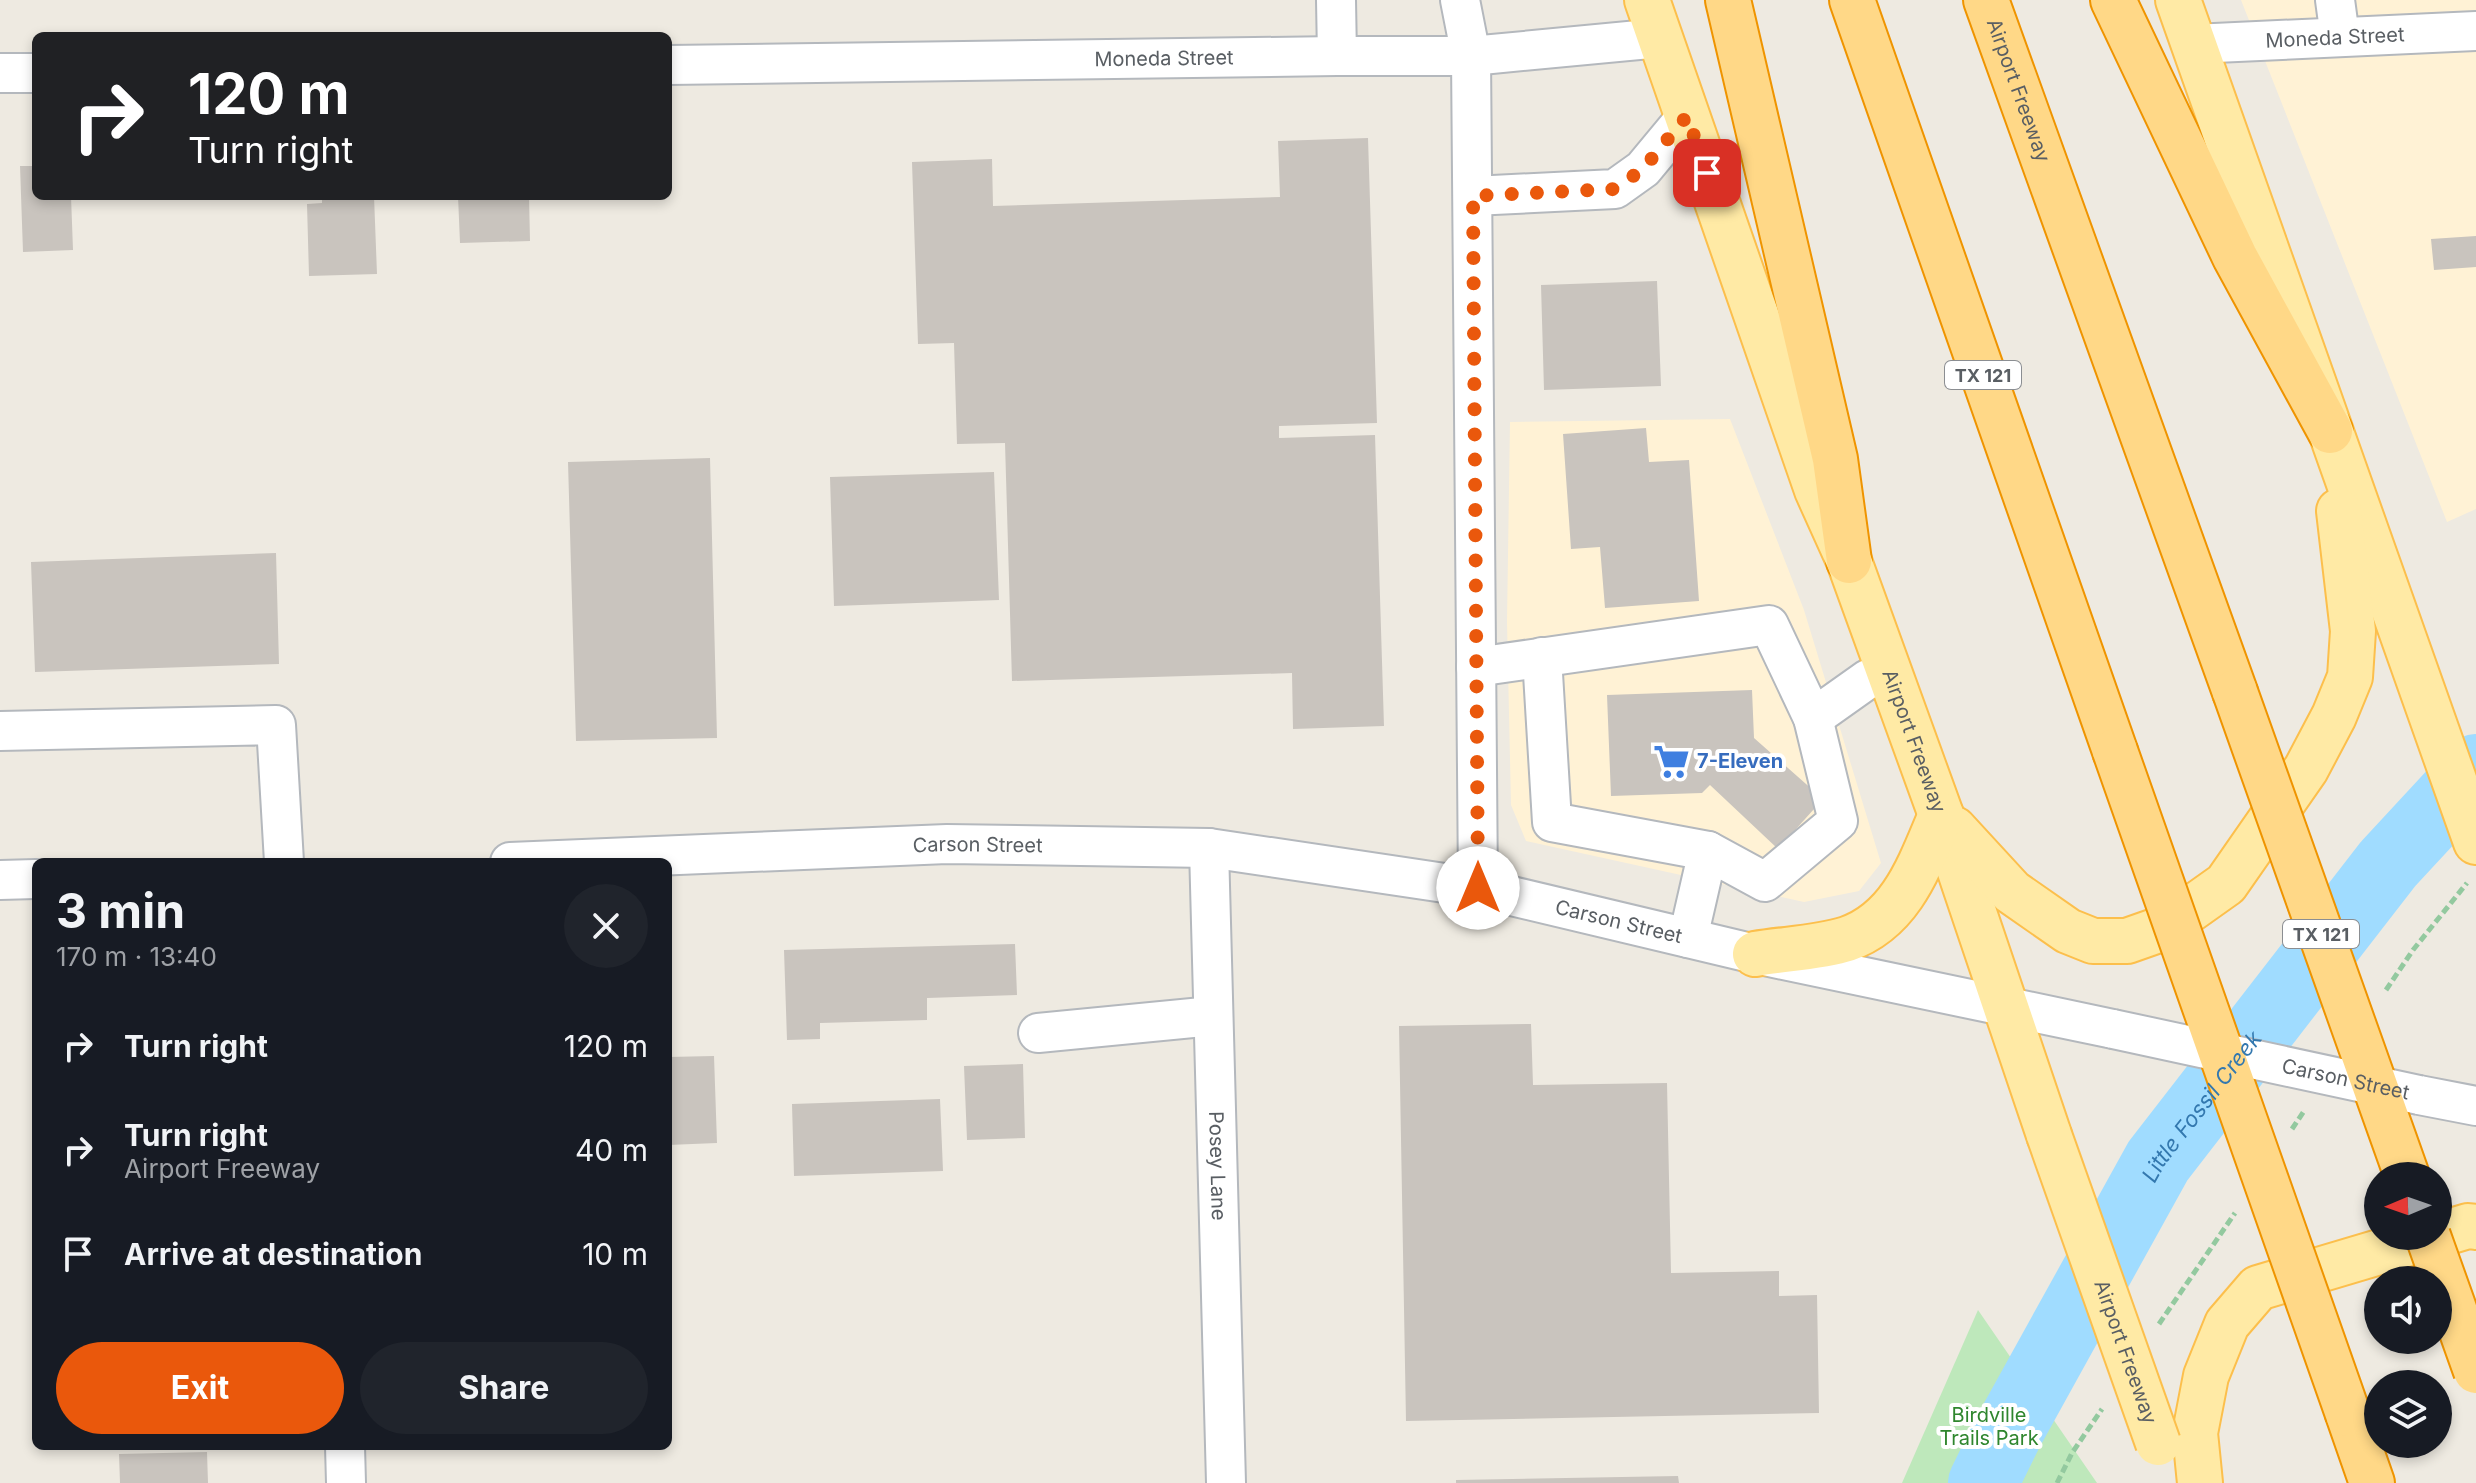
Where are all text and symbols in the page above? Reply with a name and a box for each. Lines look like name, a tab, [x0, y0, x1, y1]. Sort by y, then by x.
street label: Airport Freeway	[1982, 15, 2055, 165]
street label: Moneda Street	[2265, 22, 2405, 53]
street label: Moneda Street	[1094, 45, 1234, 71]
text: 120 m	[188, 60, 350, 128]
icon: right	[56, 64, 160, 168]
text: Turn right	[188, 128, 353, 172]
pin	[1673, 139, 1741, 207]
icon: arrive	[1685, 151, 1729, 195]
road number: TX 121	[1945, 361, 2021, 389]
street label: Airport Freeway	[1877, 666, 1951, 816]
supermarket icon: 7-Eleven	[1652, 742, 1690, 780]
place label: 7-Eleven	[1697, 749, 1783, 773]
street label: Carson Street	[912, 832, 1043, 857]
position arrow	[1436, 846, 1520, 930]
text: 3 min	[56, 881, 185, 940]
button: close	[564, 884, 648, 968]
street label: Carson Street	[1553, 895, 1685, 948]
road number: TX 121	[2283, 920, 2359, 948]
text: 170 m · 13:40	[56, 941, 217, 972]
icon: right	[56, 1024, 100, 1068]
water label: Little Fossil Creek	[2136, 1025, 2267, 1186]
text: Turn right	[124, 1028, 268, 1064]
text: 120 m	[564, 1028, 648, 1064]
street label: Carson Street	[2280, 1054, 2412, 1105]
street label: Posey Lane	[1204, 1111, 1231, 1221]
text: Turn right	[124, 1117, 268, 1153]
icon: right	[56, 1128, 100, 1172]
text: 40 m	[575, 1132, 648, 1168]
text: Airport Freeway	[124, 1153, 320, 1184]
north arrow	[2364, 1162, 2452, 1250]
map controls	[2364, 1162, 2452, 1458]
icon: arrive	[56, 1232, 100, 1276]
text: Arrive at destination	[124, 1236, 422, 1272]
text: 10 m	[582, 1236, 648, 1272]
button: sound	[2364, 1266, 2452, 1354]
street label: Airport Freeway	[2089, 1277, 2162, 1427]
button: Exit	[56, 1342, 344, 1434]
button: Share	[360, 1342, 648, 1434]
button: layers	[2364, 1370, 2452, 1458]
park label: Birdville Trails Park	[1939, 1403, 2039, 1450]

